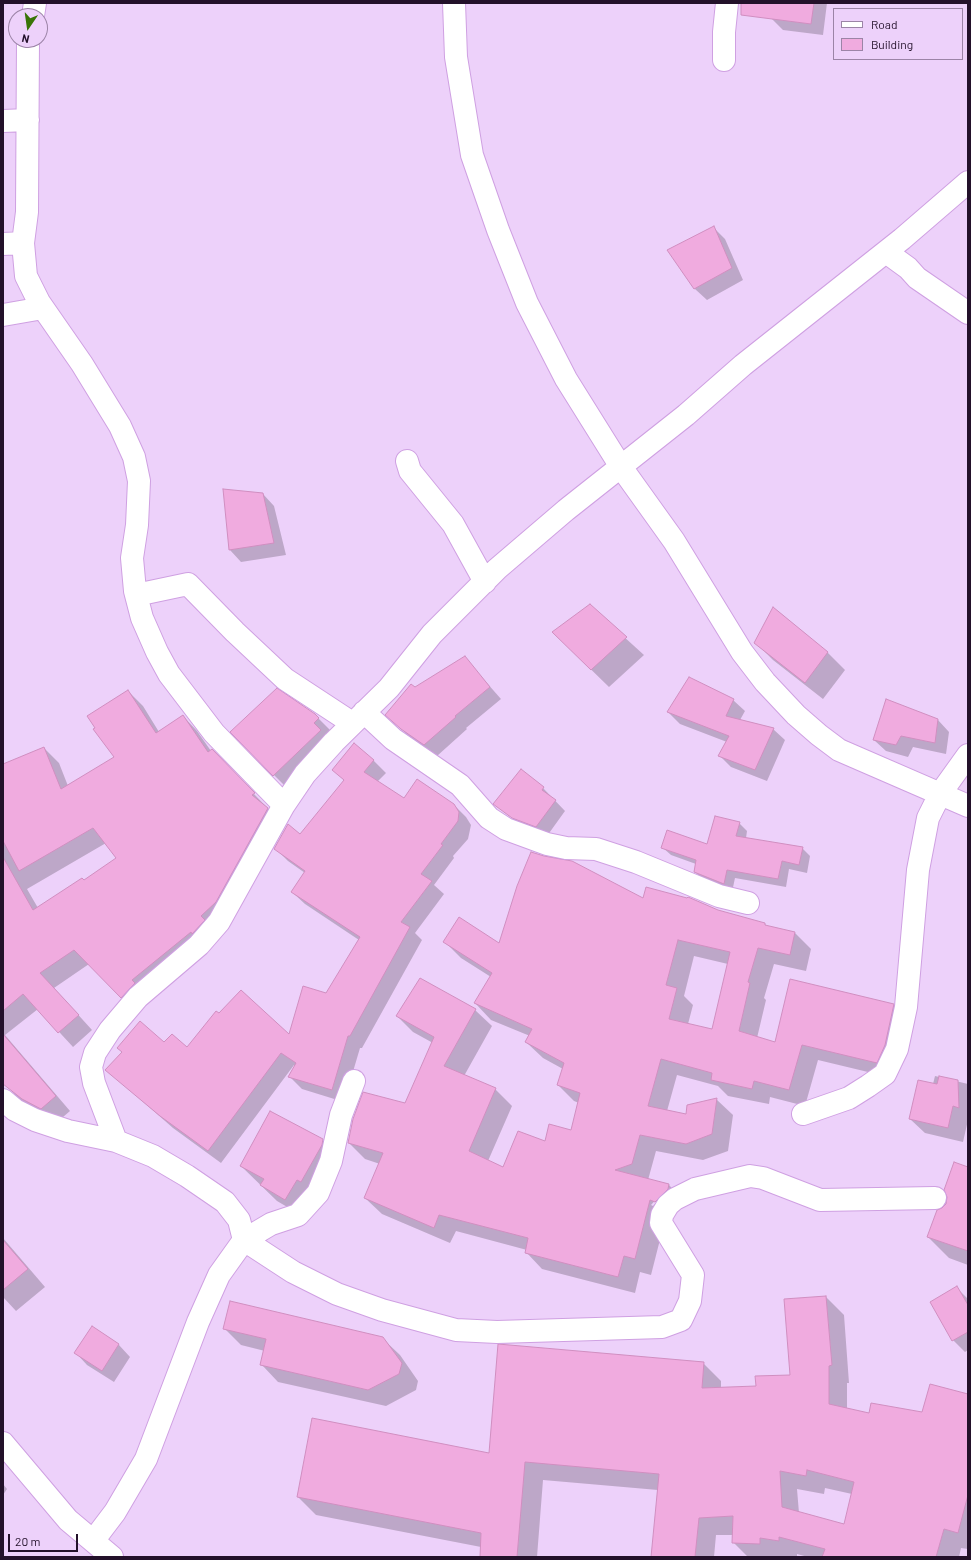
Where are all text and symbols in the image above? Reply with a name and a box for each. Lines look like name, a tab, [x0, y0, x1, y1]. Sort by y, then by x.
north arrow	[8, 8, 48, 48]
legend	[833, 8, 963, 60]
text: Road	[871, 17, 898, 31]
text: N	[20, 32, 30, 46]
text: Building	[871, 37, 913, 51]
scale bar	[10, 1526, 80, 1552]
text: 20 m	[15, 1534, 41, 1548]

